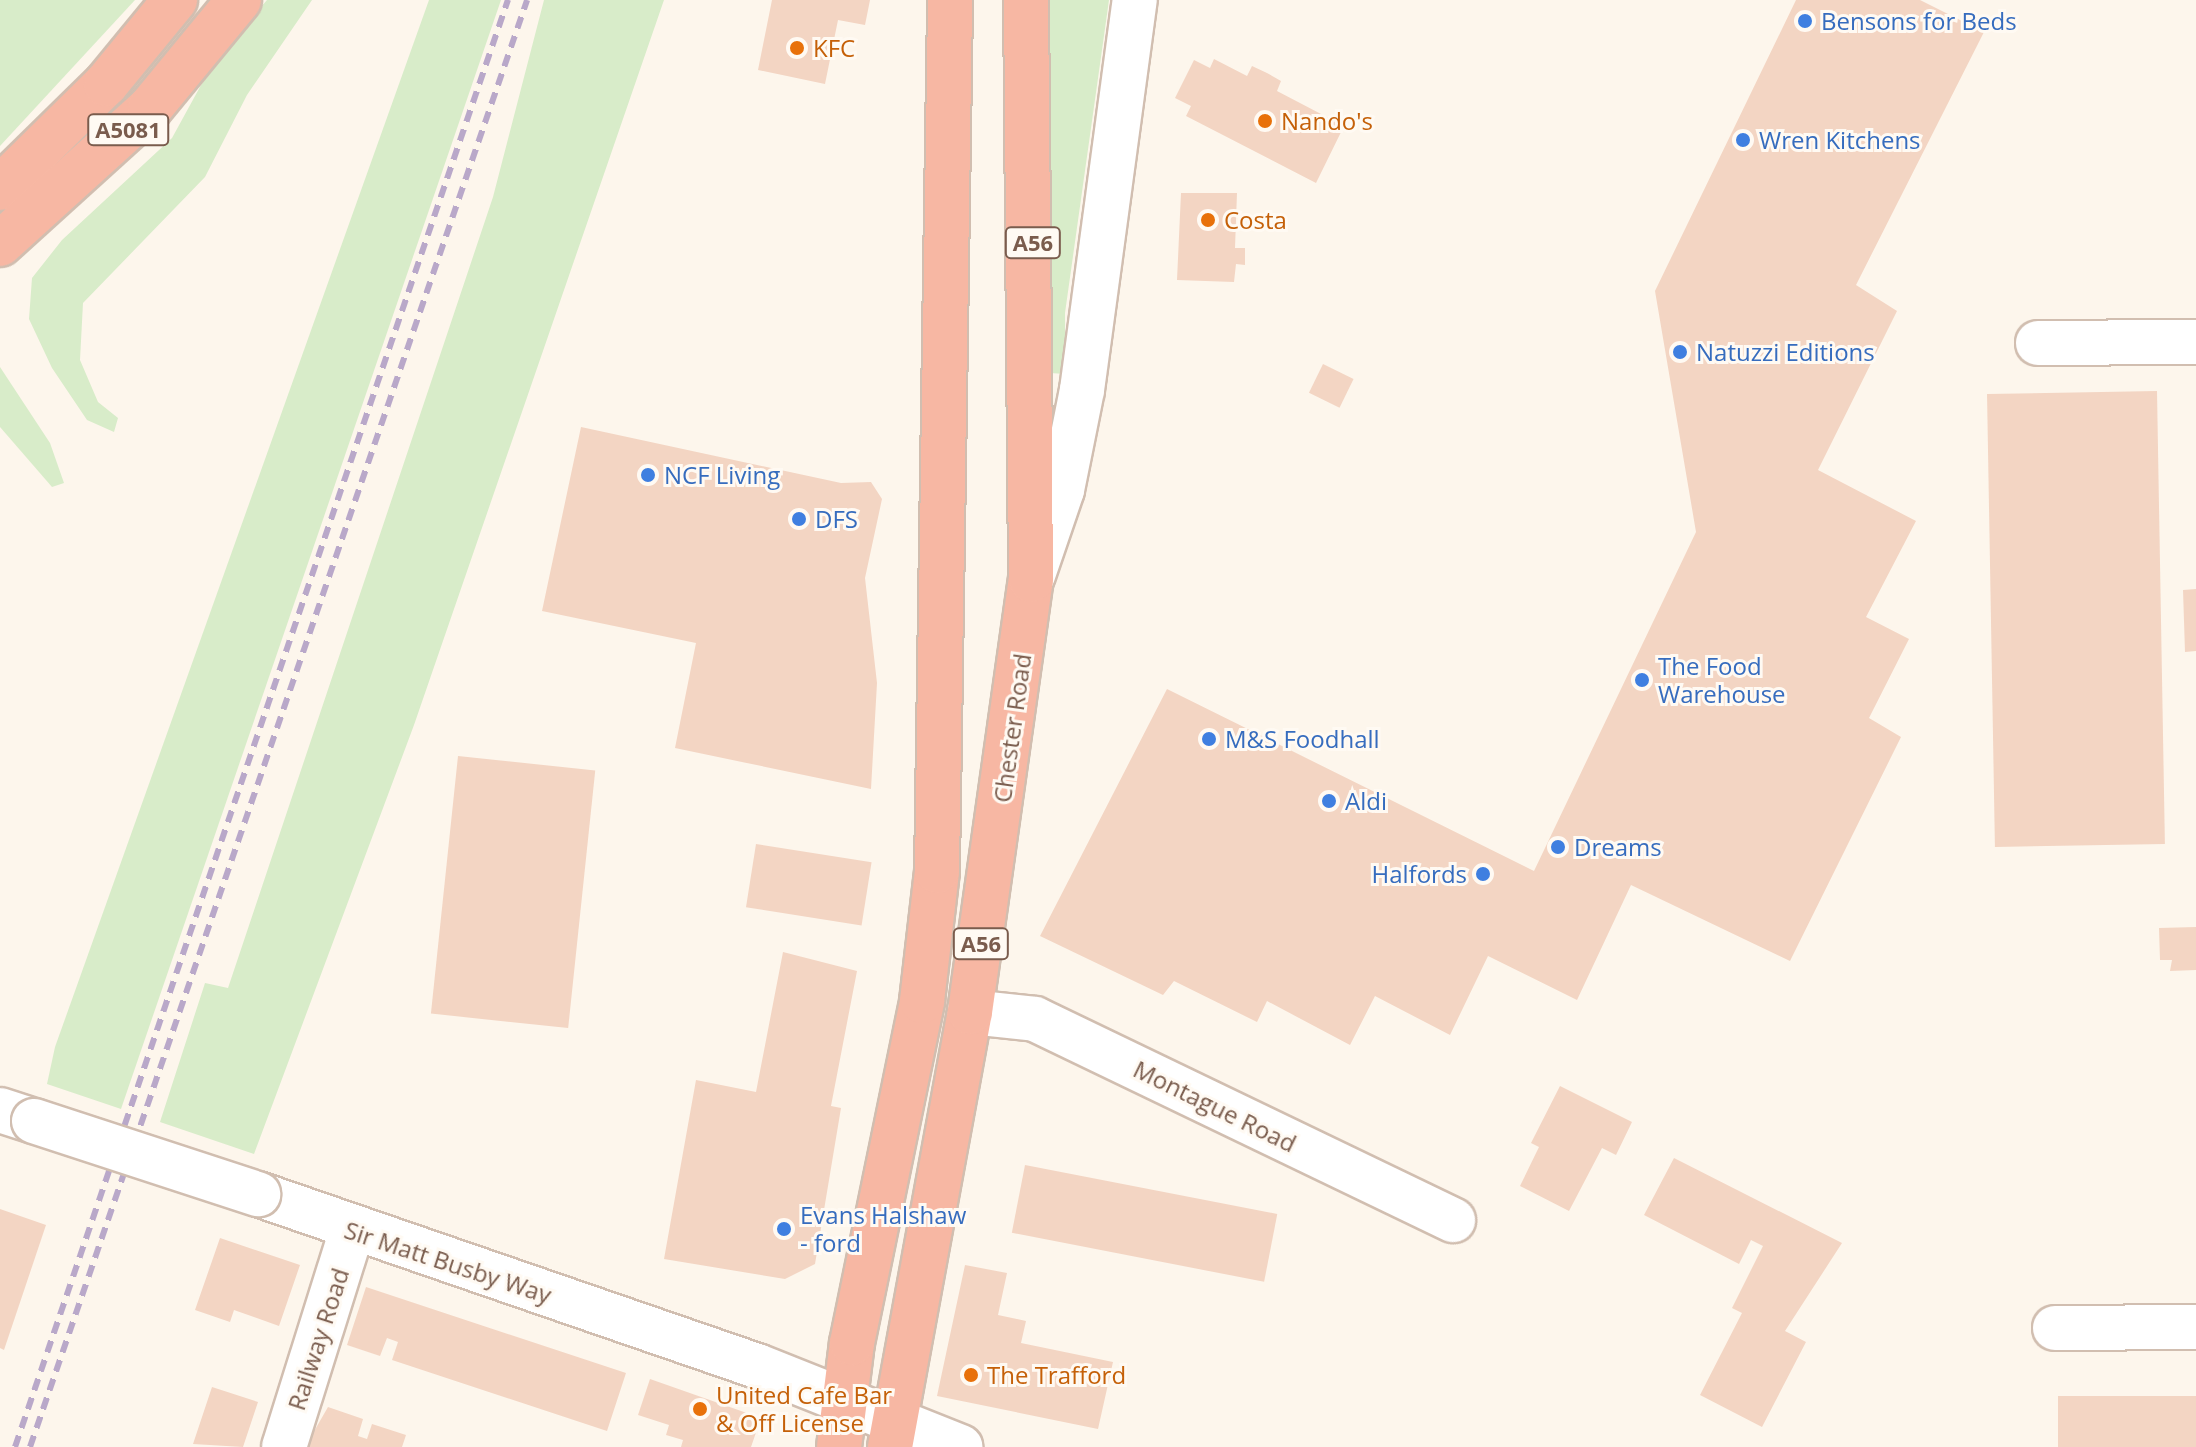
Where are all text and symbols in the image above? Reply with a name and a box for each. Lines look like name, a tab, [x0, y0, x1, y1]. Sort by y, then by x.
place label: Bensons for Beds	[1821, 7, 2017, 35]
marker: Bensons for Beds	[1796, 12, 1814, 30]
place label: KFC	[813, 34, 855, 62]
marker: KFC	[788, 39, 806, 57]
place label: Nando's	[1281, 107, 1373, 135]
road number: A5081	[86, 112, 170, 148]
marker: Nando's	[1256, 112, 1274, 130]
place label: Wren Kitchens	[1759, 126, 1921, 154]
marker: Wren Kitchens	[1734, 131, 1752, 149]
place label: Costa	[1224, 206, 1287, 234]
marker: Costa	[1199, 211, 1217, 229]
road number: A56	[1003, 225, 1063, 261]
place label: Natuzzi Editions	[1696, 338, 1875, 366]
marker: Natuzzi Editions	[1671, 343, 1689, 361]
place label: NCF Living	[664, 461, 780, 489]
marker: NCF Living	[639, 466, 657, 484]
place label: DFS	[815, 505, 858, 533]
marker: DFS	[790, 510, 808, 528]
street label: Chester Road	[987, 652, 1037, 804]
place label: The Food Warehouse	[1658, 652, 1786, 708]
marker: The Food Warehouse	[1633, 671, 1651, 689]
place label: M&S Foodhall	[1225, 725, 1380, 753]
marker: M&S Foodhall	[1200, 730, 1218, 748]
place label: Aldi	[1345, 787, 1387, 815]
marker: Aldi	[1320, 792, 1338, 810]
place label: Dreams	[1574, 833, 1662, 861]
marker: Dreams	[1549, 838, 1567, 856]
place label: Halfords	[1371, 860, 1467, 888]
marker: Halfords	[1474, 865, 1492, 883]
road number: A56	[951, 926, 1011, 962]
street label: Montague Road	[1129, 1054, 1301, 1158]
place label: Evans Halshaw - ford	[800, 1201, 966, 1257]
street label: Sir Matt Busby Way	[341, 1215, 555, 1309]
marker: Evans Halshaw - ford	[775, 1220, 793, 1238]
street label: Railway Road	[281, 1264, 355, 1414]
place label: The Trafford	[987, 1361, 1126, 1389]
marker: The Trafford	[962, 1366, 980, 1384]
place label: United Cafe Bar & Off License	[716, 1381, 892, 1437]
marker: United Cafe Bar & Off License	[691, 1400, 709, 1418]

